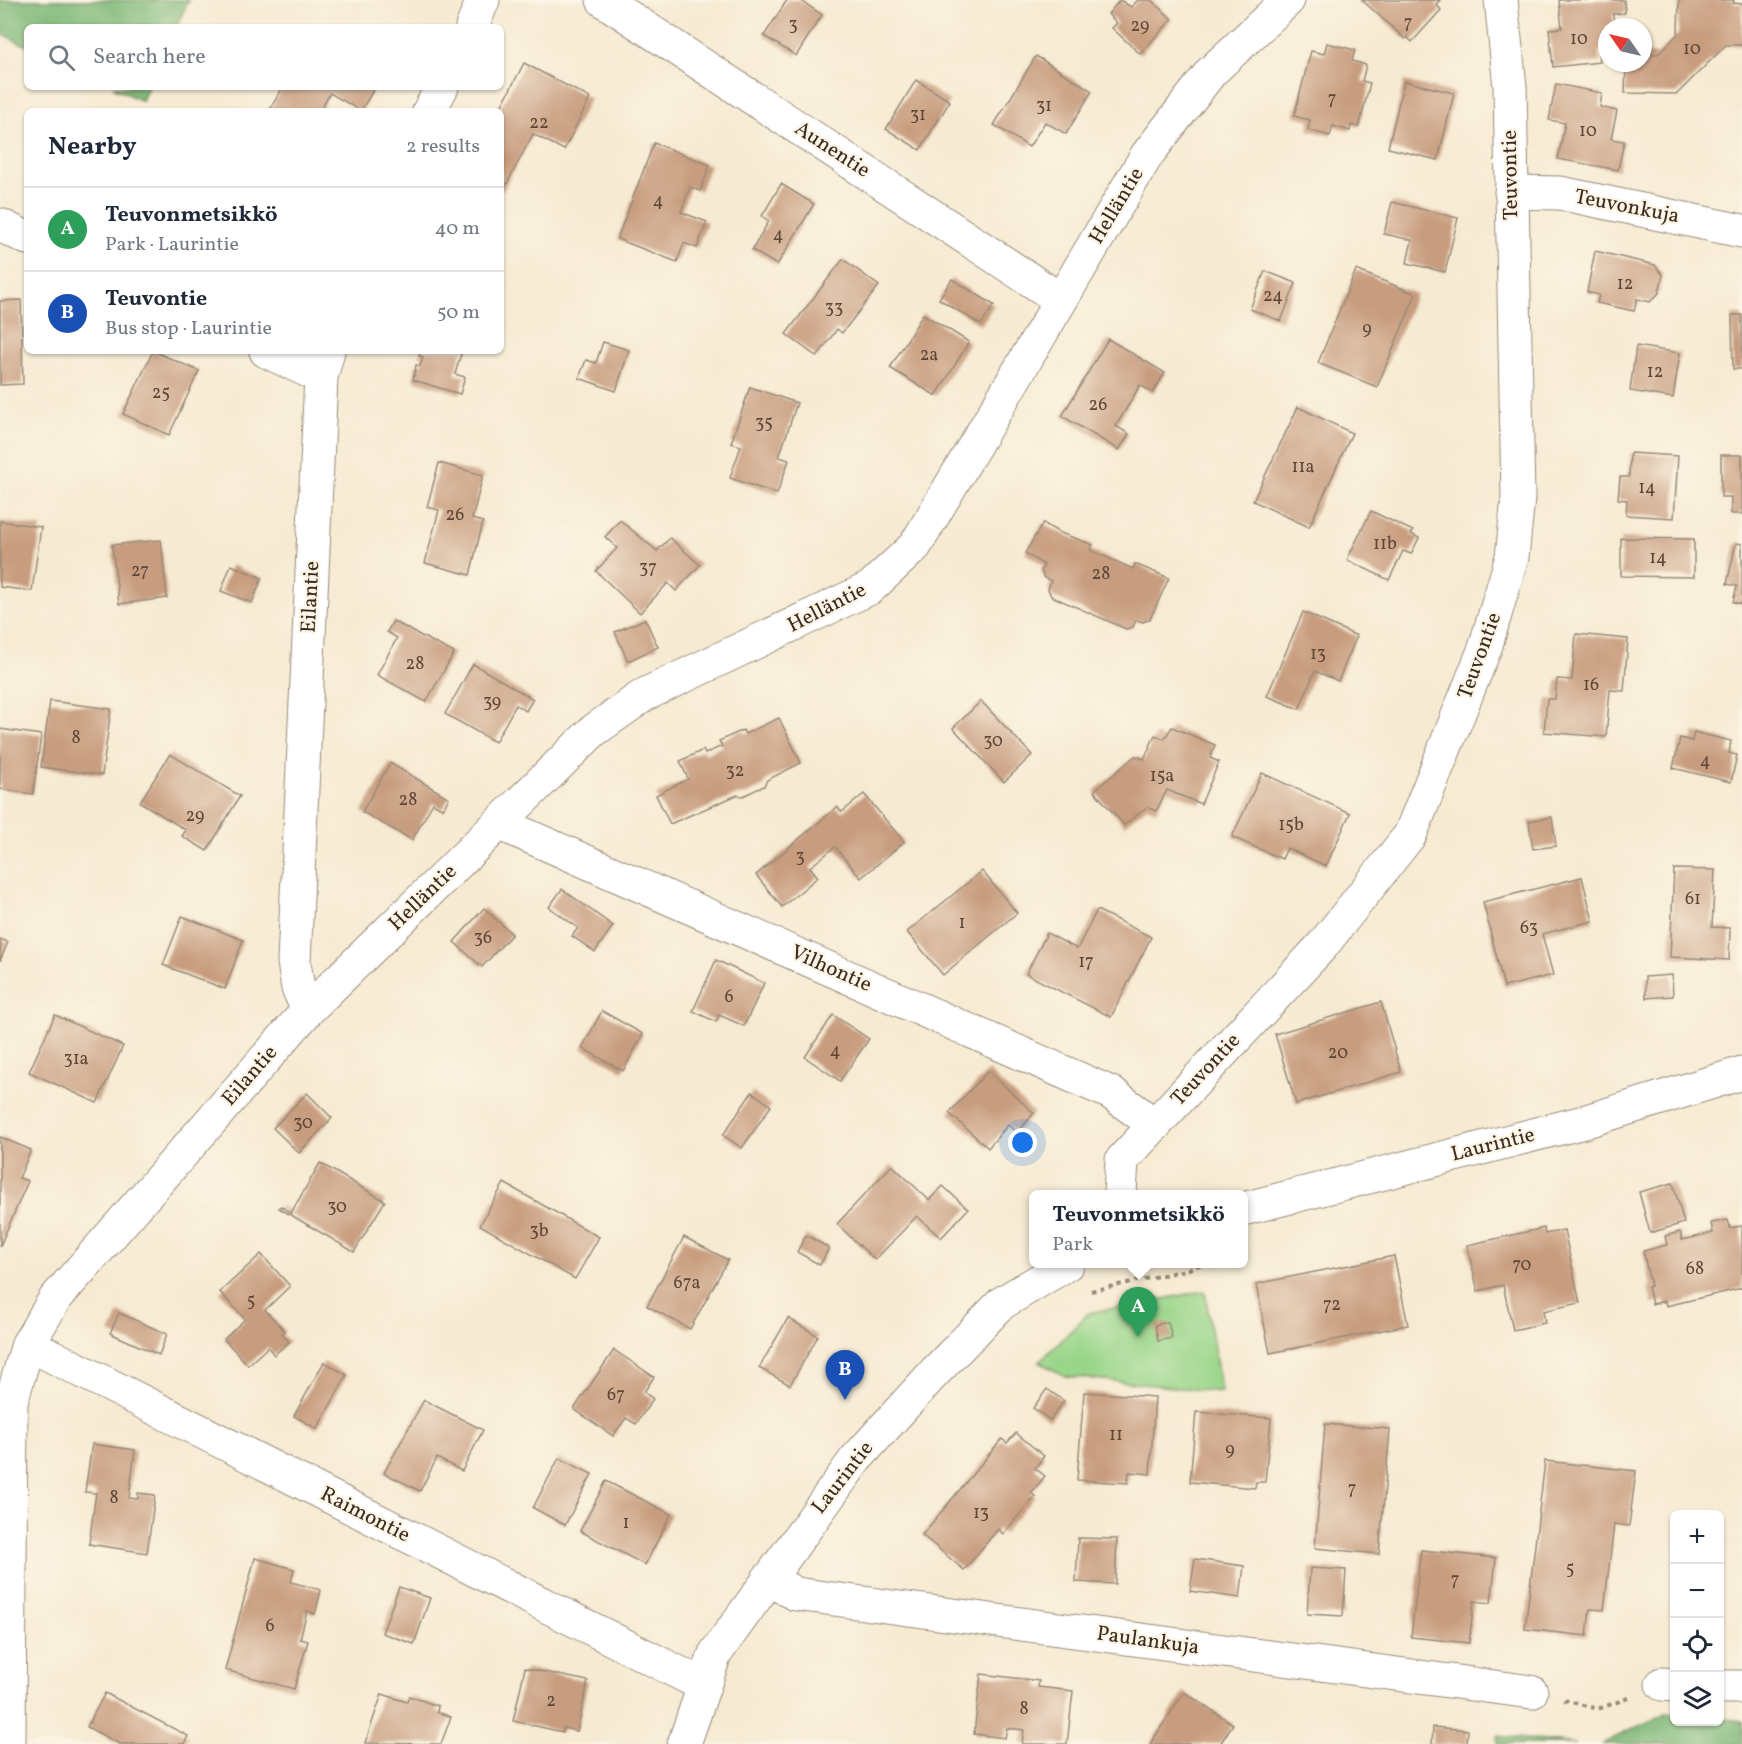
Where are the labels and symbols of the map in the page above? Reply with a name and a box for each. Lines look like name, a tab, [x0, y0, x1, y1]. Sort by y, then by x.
house number: 7	[1404, 11, 1412, 36]
house number: 3	[788, 13, 798, 38]
house number: 29	[1131, 14, 1149, 39]
north arrow	[1598, 18, 1652, 72]
house number: 10	[1570, 27, 1588, 52]
house number: 10	[1683, 37, 1701, 62]
house number: 7	[1328, 87, 1336, 112]
house number: 31	[1036, 94, 1052, 119]
house number: 31	[910, 103, 926, 128]
house number: 22	[529, 111, 549, 136]
street label: Aunentie	[789, 115, 876, 185]
house number: 10	[1579, 119, 1597, 144]
street label: Teuvontie	[1496, 130, 1526, 220]
street label: Helläntie	[1083, 162, 1151, 250]
street label: Teuvonkuja	[1572, 183, 1682, 231]
house number: 4	[653, 189, 663, 214]
house number: 4	[773, 223, 783, 248]
house number: 12	[1617, 272, 1633, 297]
house number: 24	[1263, 284, 1283, 309]
house number: 33	[825, 296, 843, 321]
house number: 9	[1362, 317, 1372, 342]
house number: 2a	[920, 343, 938, 368]
house number: 12	[1647, 360, 1663, 385]
house number: 25	[152, 381, 170, 406]
house number: 26	[1089, 393, 1107, 418]
house number: 35	[755, 411, 773, 436]
house number: 11a	[1292, 455, 1314, 480]
house number: 14	[1638, 476, 1656, 501]
house number: 26	[446, 503, 464, 528]
house number: 11b	[1373, 532, 1397, 557]
house number: 14	[1649, 546, 1667, 571]
house number: 37	[639, 556, 657, 581]
house number: 27	[131, 559, 149, 584]
street label: Eilantie	[295, 560, 327, 634]
house number: 28	[1092, 562, 1110, 587]
street label: Helläntie	[783, 576, 871, 640]
street label: Teuvontie	[1451, 609, 1509, 703]
house number: 13	[1310, 642, 1326, 667]
house number: 28	[406, 652, 424, 677]
house number: 16	[1583, 673, 1599, 698]
house number: 39	[483, 690, 501, 715]
house number: 8	[71, 726, 81, 751]
house number: 30	[983, 729, 1003, 754]
house number: 4	[1700, 749, 1710, 774]
house number: 32	[726, 759, 744, 784]
house number: 15a	[1150, 764, 1174, 789]
house number: 28	[399, 788, 417, 813]
house number: 29	[186, 804, 204, 829]
house number: 15b	[1278, 813, 1304, 838]
house number: 3	[795, 845, 805, 870]
street label: Helläntie	[382, 858, 464, 938]
house number: 61	[1685, 887, 1701, 912]
house number: 1	[959, 911, 965, 936]
house number: 63	[1520, 916, 1538, 941]
house number: 36	[474, 926, 492, 951]
street label: Vilhontie	[786, 938, 876, 1000]
house number: 17	[1078, 950, 1094, 975]
house number: 6	[724, 985, 734, 1010]
street label: Teuvontie	[1165, 1027, 1247, 1113]
street label: Eilantie	[215, 1039, 285, 1113]
house number: 4	[830, 1039, 840, 1064]
house number: 20	[1328, 1041, 1348, 1066]
house number: 31a	[63, 1047, 89, 1072]
house number: 30	[293, 1111, 313, 1136]
street label: Laurintie	[1448, 1121, 1538, 1169]
your location	[1008, 1128, 1037, 1157]
house number: 30	[327, 1195, 347, 1220]
house number: 3b	[529, 1219, 549, 1244]
house number: 70	[1513, 1253, 1532, 1278]
house number: 68	[1686, 1257, 1704, 1282]
house number: 67a	[674, 1271, 700, 1296]
pin: A	[1118, 1288, 1158, 1337]
house number: 5	[247, 1289, 255, 1314]
house number: 72	[1323, 1293, 1341, 1318]
pin: B	[826, 1350, 864, 1400]
house number: 67	[607, 1383, 625, 1408]
house number: 11	[1109, 1423, 1123, 1448]
street label: Laurintie	[805, 1435, 881, 1521]
house number: 9	[1225, 1438, 1235, 1463]
house number: 7	[1348, 1477, 1356, 1502]
street label: Raimontie	[315, 1480, 415, 1550]
house number: 8	[109, 1486, 119, 1511]
house number: 13	[973, 1501, 989, 1526]
house number: 1	[623, 1511, 629, 1536]
house number: 5	[1566, 1557, 1574, 1582]
house number: 7	[1451, 1568, 1459, 1593]
house number: 6	[265, 1614, 275, 1639]
street label: Paulankuja	[1095, 1619, 1201, 1663]
house number: 2	[546, 1689, 556, 1714]
house number: 8	[1019, 1697, 1029, 1722]

